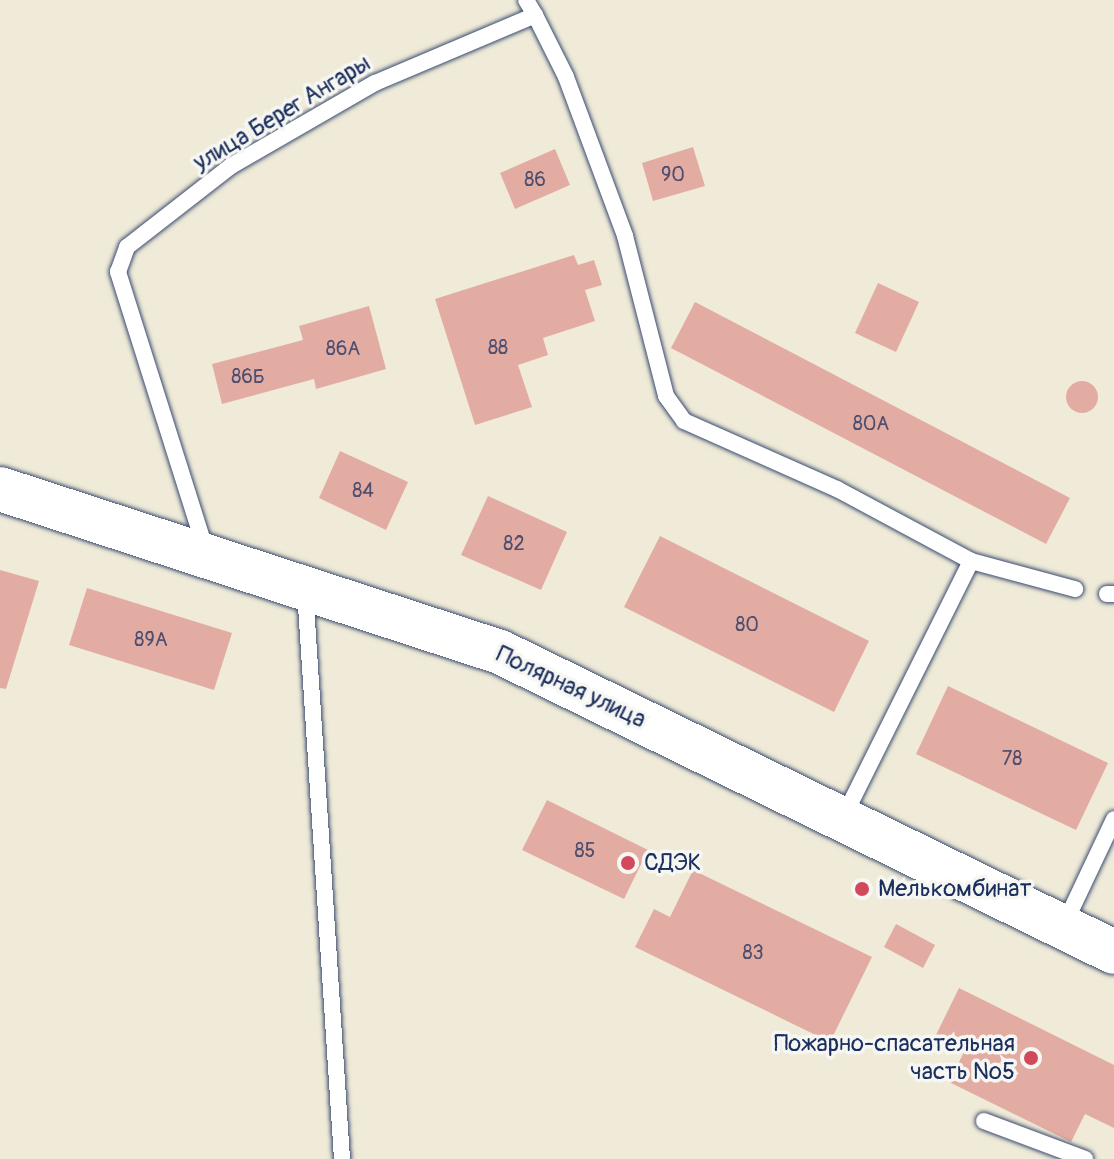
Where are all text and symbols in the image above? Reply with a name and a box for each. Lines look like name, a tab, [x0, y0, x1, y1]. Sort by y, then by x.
street label: улица Берег Ангары	[188, 49, 376, 177]
house number: 90	[661, 162, 685, 186]
house number: 86	[524, 167, 546, 191]
house number: 88	[488, 335, 508, 359]
house number: 86А	[326, 336, 360, 360]
house number: 86Б	[231, 364, 265, 388]
house number: 80А	[853, 411, 889, 435]
house number: 84	[352, 478, 374, 502]
house number: 82	[503, 531, 525, 555]
house number: 80	[735, 612, 759, 636]
house number: 89А	[134, 627, 168, 651]
street label: Полярная улица	[492, 640, 650, 734]
house number: 78	[1002, 746, 1022, 770]
house number: 85	[575, 838, 595, 862]
place label: СДЭК	[644, 849, 701, 877]
marker: СДЭК	[619, 854, 637, 872]
place label: Мелькомбинат	[878, 875, 1031, 903]
marker: Мелькомбинат	[853, 880, 871, 898]
house number: 83	[742, 940, 764, 964]
place label: Пожарно-спасательная часть №5	[774, 1030, 1015, 1086]
marker: Пожарно-спасательная часть №5	[1022, 1049, 1040, 1067]

